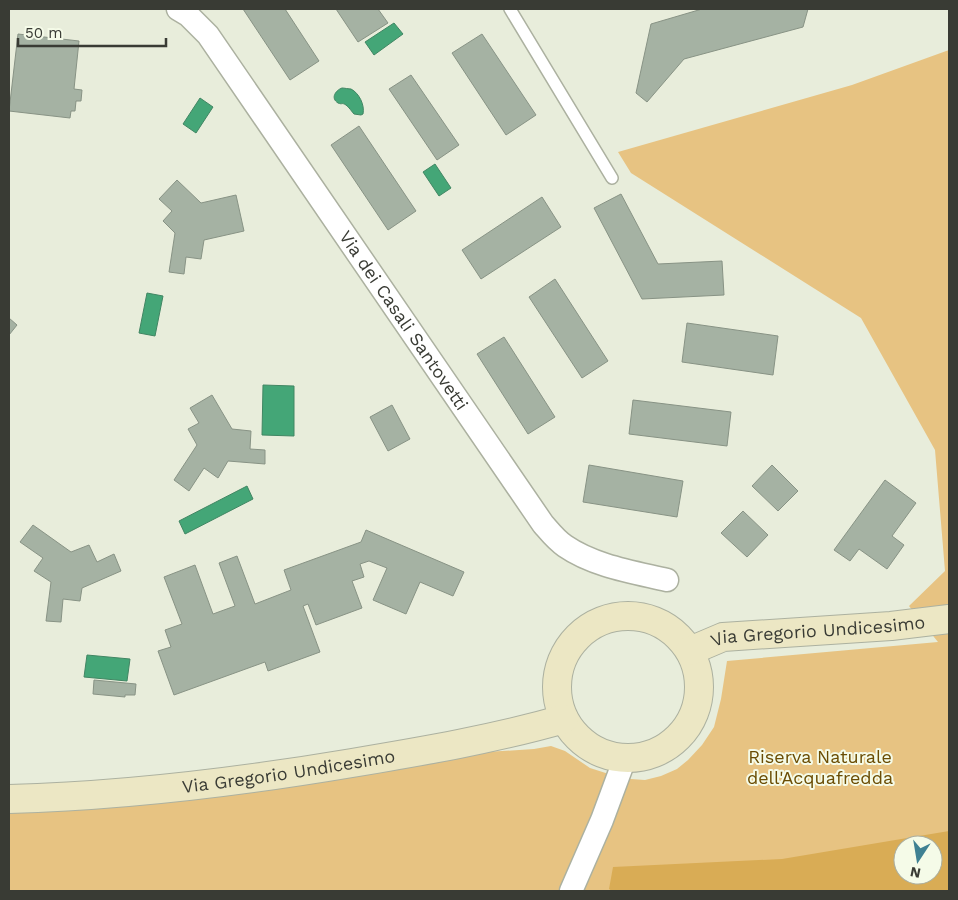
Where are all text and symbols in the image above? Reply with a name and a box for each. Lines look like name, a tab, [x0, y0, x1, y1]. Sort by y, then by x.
scale bar	[18, 15, 165, 47]
text: 50 m	[25, 24, 62, 42]
street label: Via dei Casali Santovetti	[335, 226, 473, 414]
street label: Via Gregorio Undicesimo	[707, 611, 926, 651]
street label: Via Gregorio Undicesimo	[181, 745, 397, 797]
park label: Riserva Naturale dell'Acquafredda	[747, 746, 893, 788]
north arrow	[893, 835, 943, 885]
text: N	[909, 864, 922, 882]

